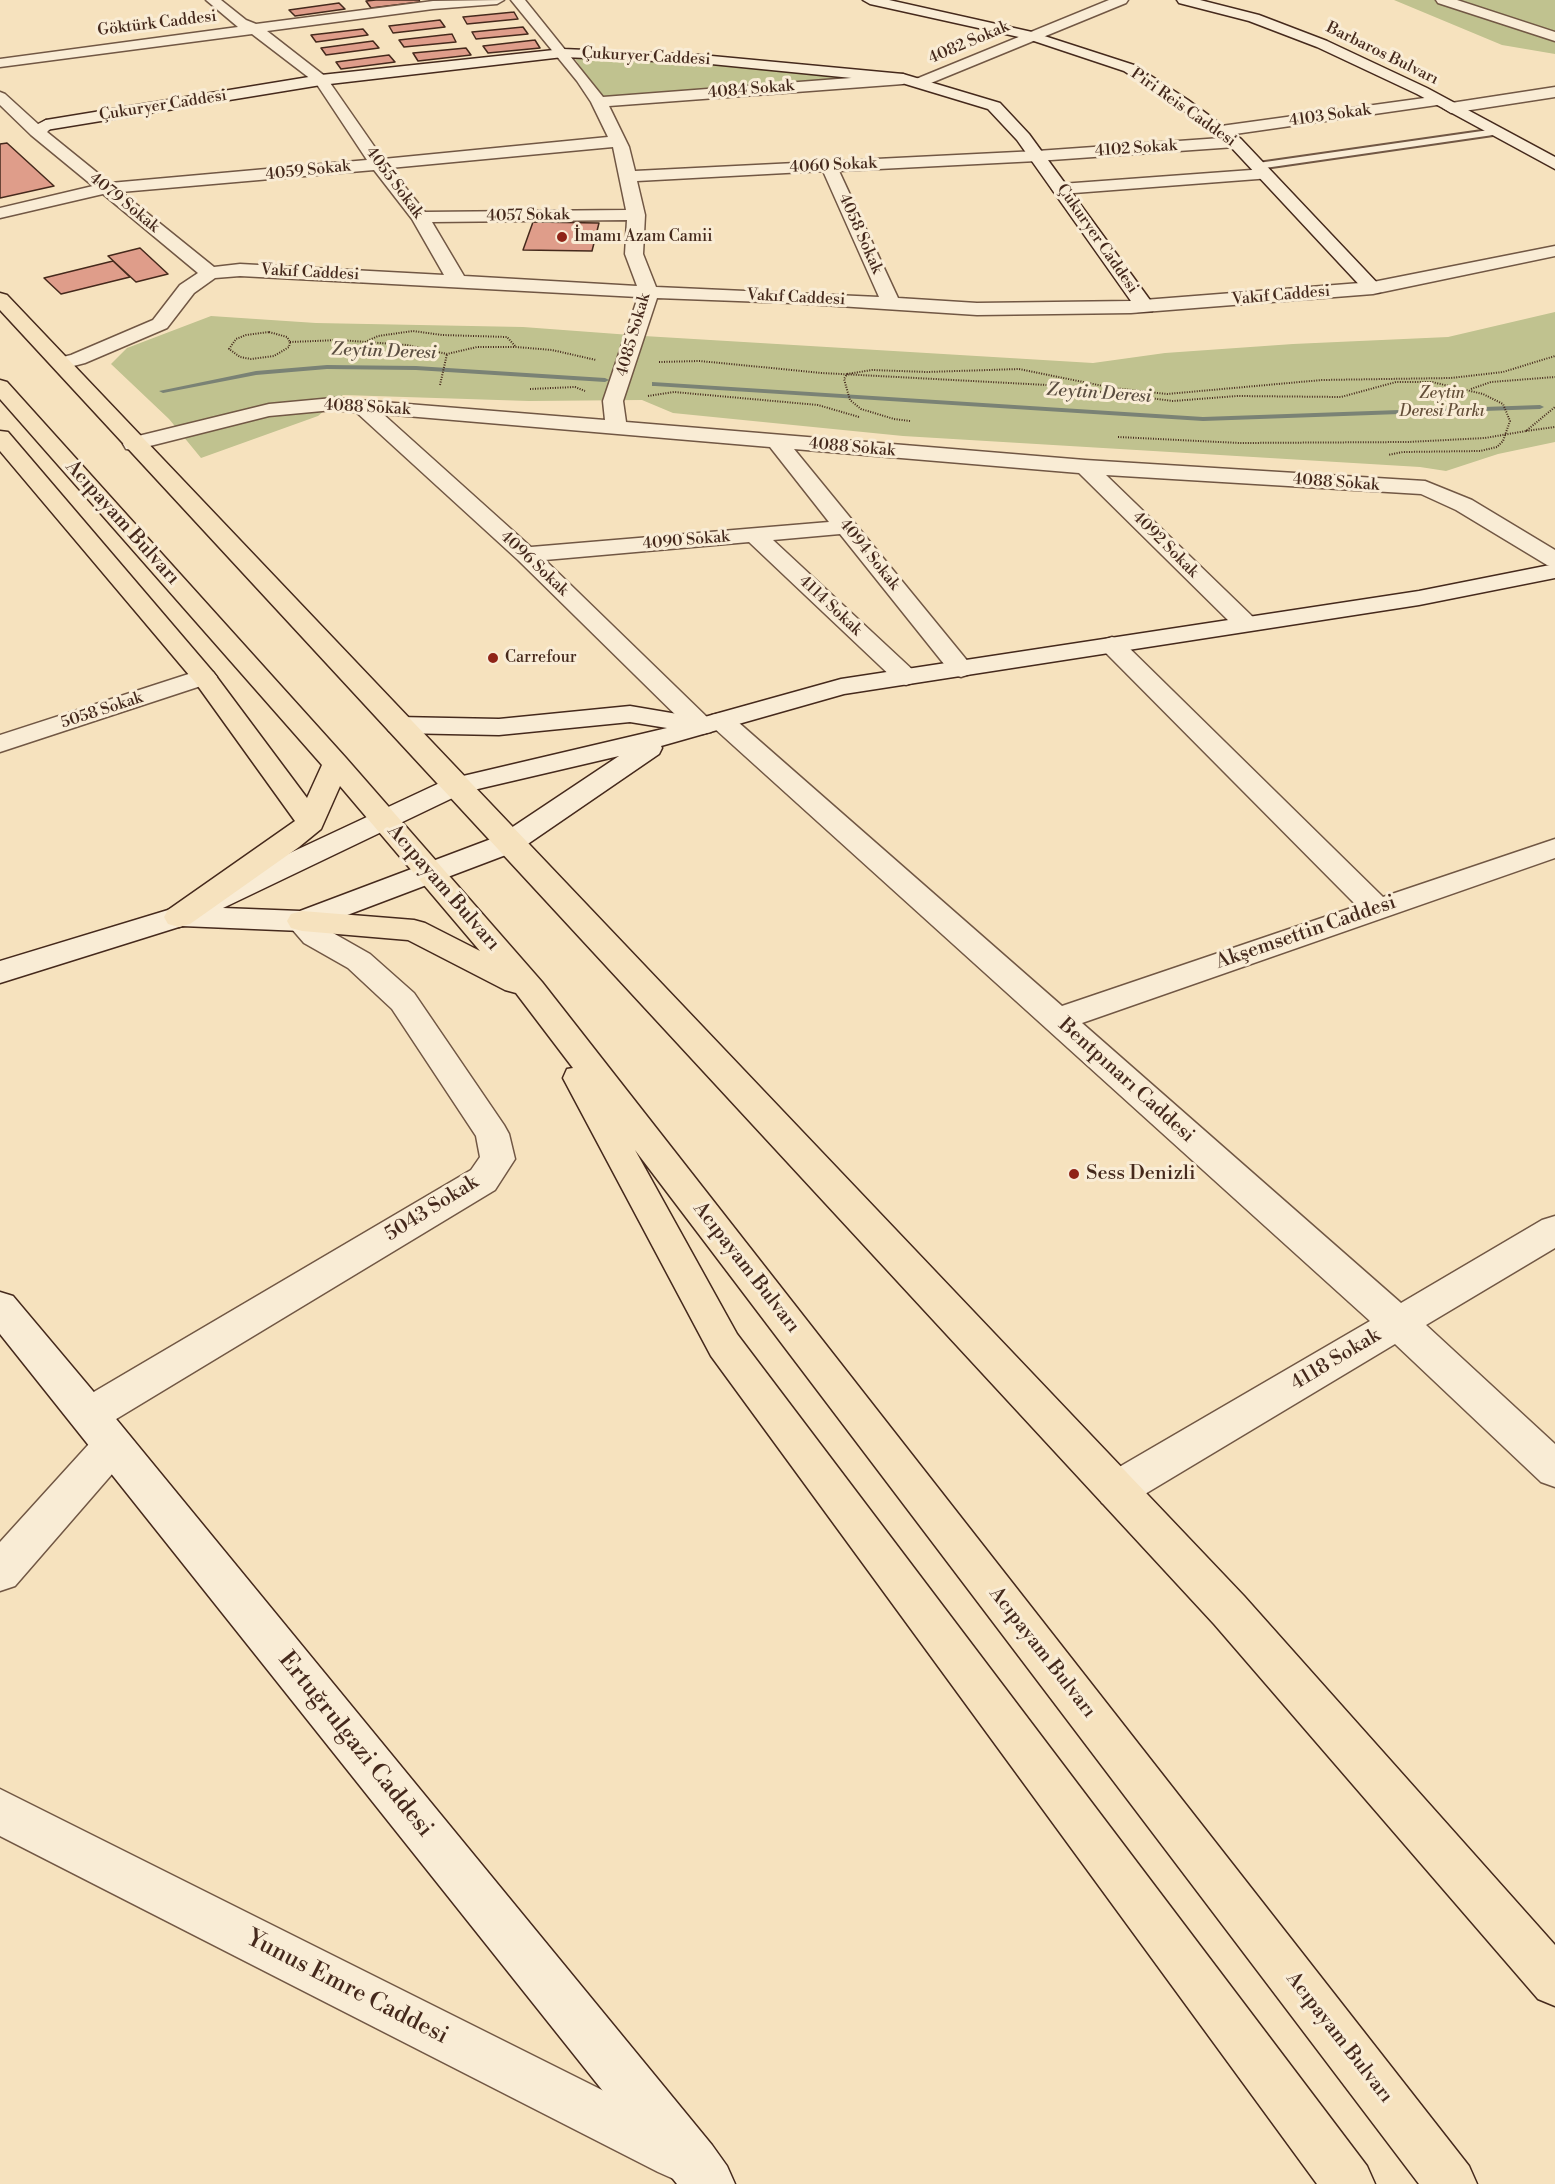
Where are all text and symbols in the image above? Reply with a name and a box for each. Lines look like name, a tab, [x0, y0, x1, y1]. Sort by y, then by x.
street label: Göktürk Caddesi	[96, 7, 218, 41]
street label: 4082 Sokak	[926, 17, 1012, 69]
street label: Barbaros Bulvarı	[1323, 18, 1441, 90]
street label: Çukuryer Caddesi	[581, 44, 711, 70]
street label: Piri Reis Caddesi	[1127, 65, 1239, 151]
street label: 4084 Sokak	[707, 77, 795, 103]
street label: Çukuryer Caddesi	[98, 86, 228, 126]
street label: 4103 Sokak	[1288, 101, 1372, 131]
street label: 4102 Sokak	[1094, 137, 1178, 161]
street label: 4055 Sokak	[361, 143, 427, 223]
street label: 4060 Sokak	[789, 154, 877, 178]
street label: 4059 Sokak	[265, 157, 351, 185]
street label: 4079 Sokak	[85, 169, 163, 237]
street label: Çukuryer Caddesi	[1052, 181, 1142, 297]
street label: 4058 Sokak	[834, 191, 886, 277]
street label: 4057 Sokak	[486, 206, 570, 226]
place label: İmamı Azam Camii	[574, 227, 712, 247]
marker: İmamı Azam Camii	[555, 230, 569, 244]
street label: Vakıf Caddesi	[260, 261, 360, 285]
street label: Vakıf Caddesi	[1231, 282, 1331, 310]
street label: Vakıf Caddesi	[746, 286, 846, 310]
street label: 4085 Sokak	[613, 291, 655, 379]
water label: Zeytin Deresi	[331, 339, 437, 365]
water label: Zeytin Deresi	[1046, 380, 1152, 408]
park label: Zeytin Deresi Parkı	[1399, 384, 1485, 422]
street label: 4088 Sokak	[323, 396, 411, 420]
street label: 4088 Sokak	[808, 435, 896, 461]
street label: Acıpayam Bulvarı	[60, 456, 184, 590]
street label: 4088 Sokak	[1292, 470, 1380, 496]
street label: 4092 Sokak	[1128, 508, 1202, 582]
street label: 4094 Sokak	[834, 516, 904, 594]
street label: 4096 Sokak	[496, 528, 572, 600]
street label: 4090 Sokak	[642, 528, 730, 554]
street label: 4114 Sokak	[794, 572, 866, 640]
place label: Carrefour	[505, 648, 577, 668]
marker: Carrefour	[486, 651, 500, 665]
street label: 5058 Sokak	[59, 689, 145, 733]
street label: Acıpayam Bulvarı	[382, 820, 504, 956]
street label: Akşemsettin Caddesi	[1213, 891, 1399, 975]
street label: Bentpınarı Caddesi	[1053, 1014, 1199, 1148]
place label: Sess Denizli	[1086, 1162, 1195, 1186]
marker: Sess Denizli	[1067, 1167, 1081, 1181]
street label: 5043 Sokak	[381, 1171, 483, 1247]
street label: Acıpayam Bulvarı	[687, 1198, 805, 1338]
street label: 4118 Sokak	[1287, 1324, 1385, 1396]
street label: Acıpayam Bulvarı	[983, 1583, 1101, 1723]
street label: Ertuğrulgazi Caddesi	[271, 1647, 439, 1843]
street label: Yunus Emre Caddesi	[241, 1925, 453, 2051]
street label: Acıpayam Bulvarı	[1280, 1968, 1398, 2108]

